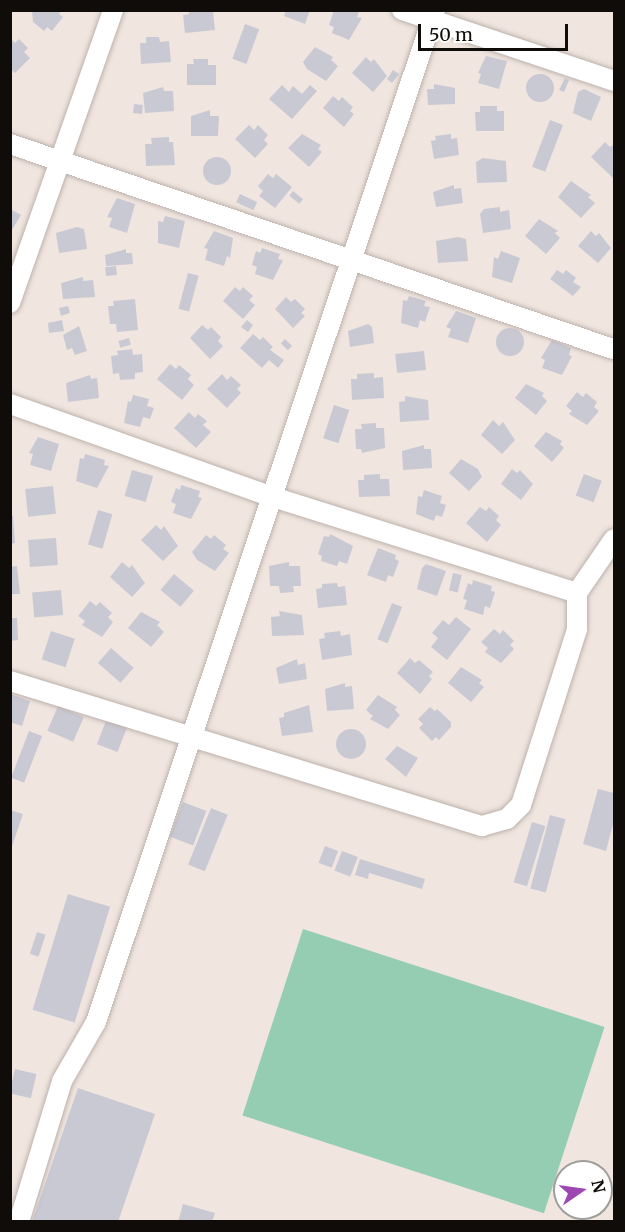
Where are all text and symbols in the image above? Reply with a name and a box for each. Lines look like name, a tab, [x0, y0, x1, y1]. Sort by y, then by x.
scale bar	[421, 12, 571, 50]
text: 50 m	[429, 23, 473, 46]
north arrow	[553, 1160, 613, 1220]
text: N	[587, 1178, 610, 1195]

